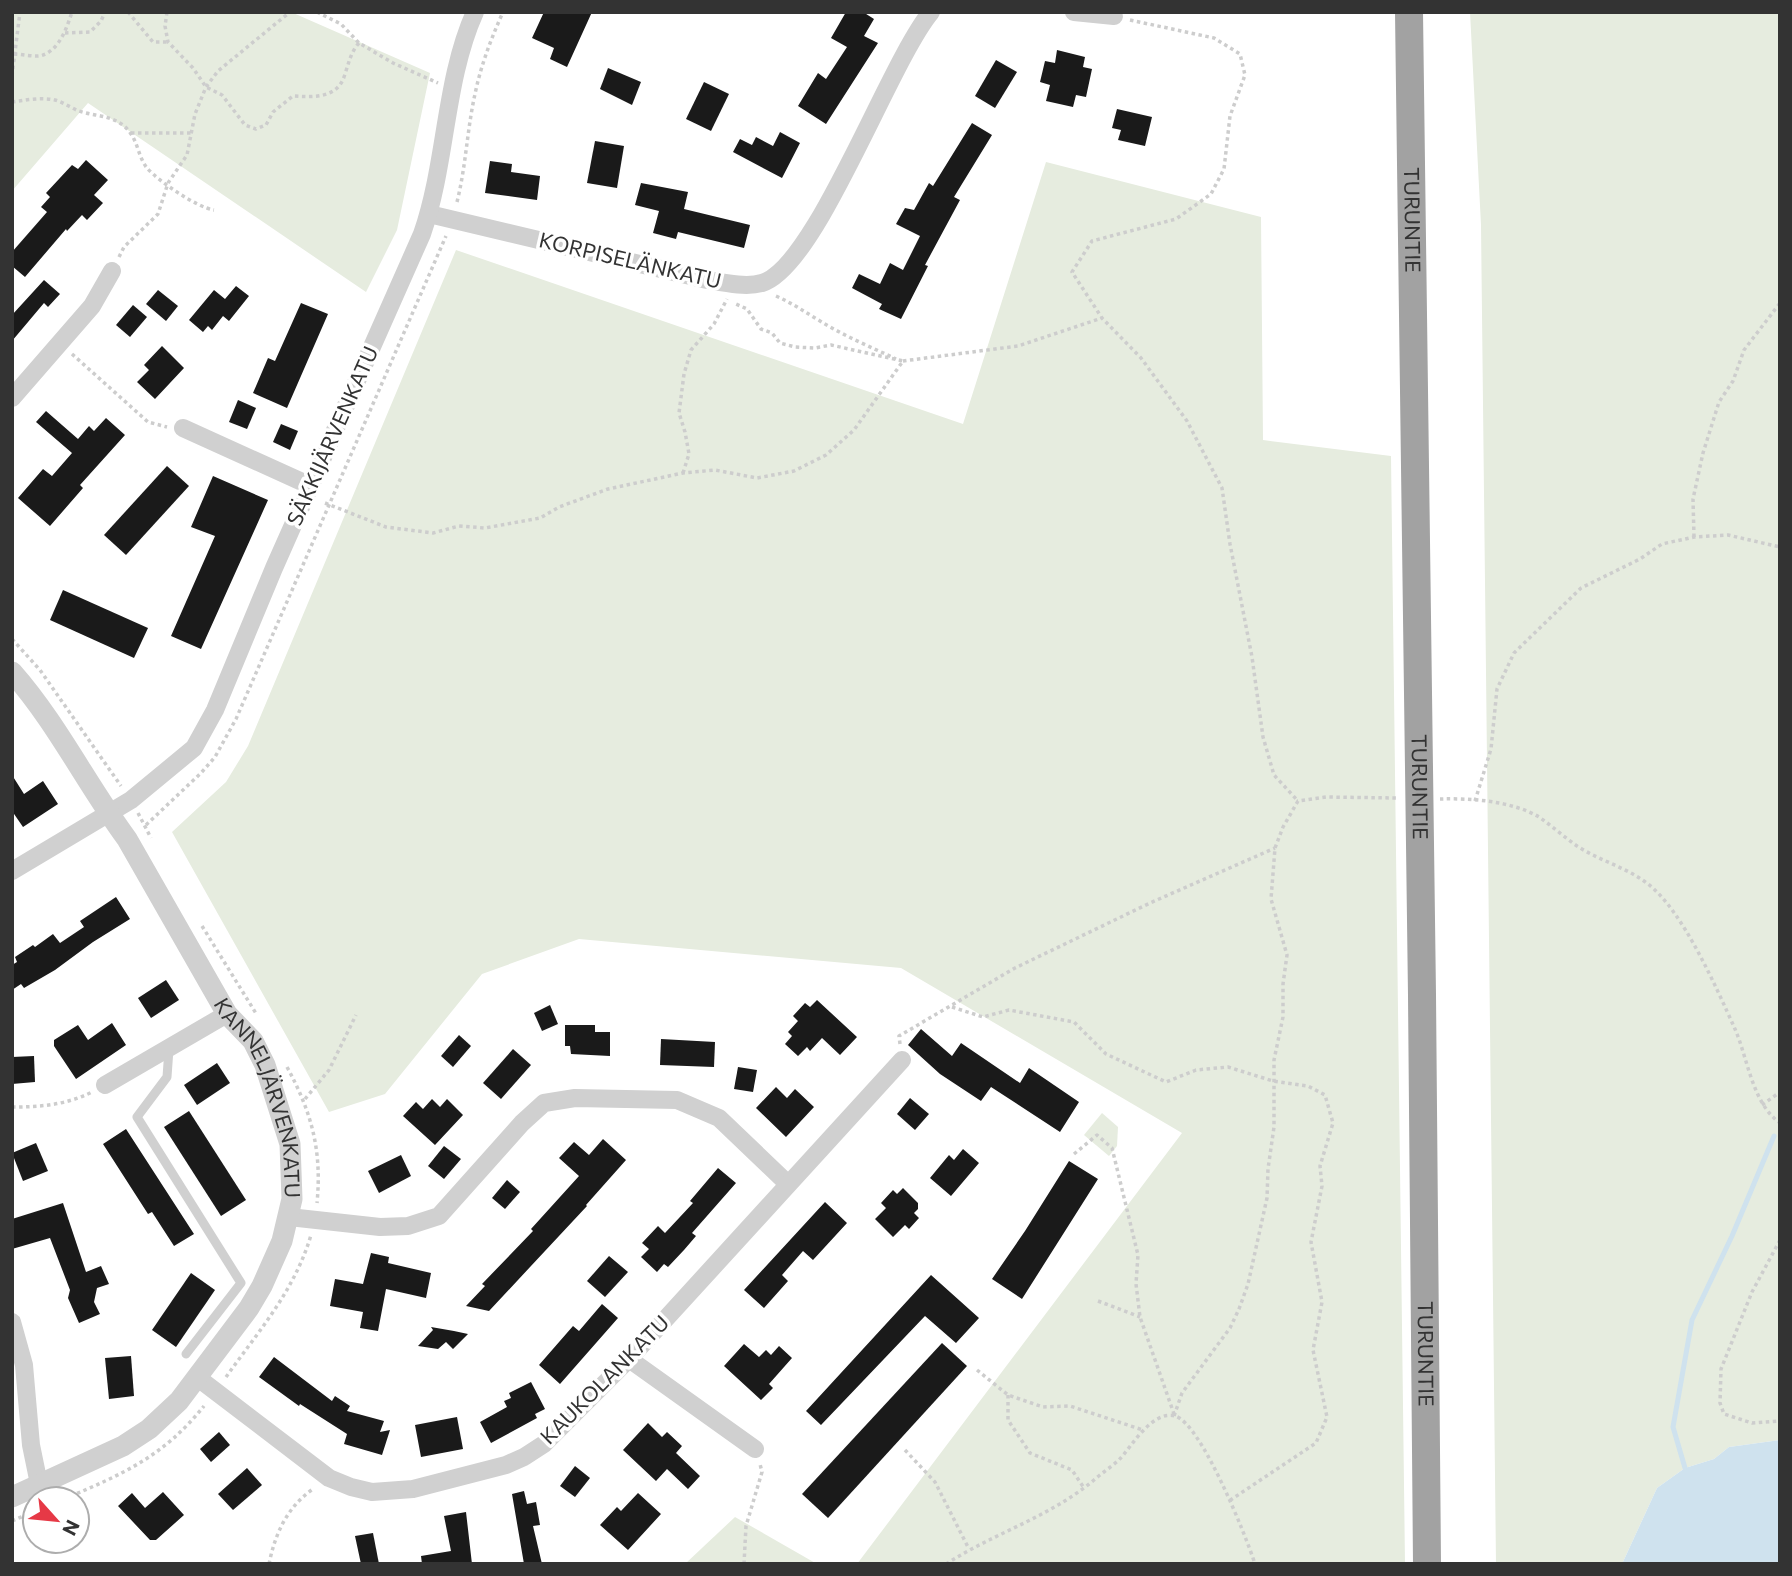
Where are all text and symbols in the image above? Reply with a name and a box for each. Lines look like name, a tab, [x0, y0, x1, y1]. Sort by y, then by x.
street label: TURUNTIE	[1400, 167, 1426, 273]
street label: KORPISELÄNKATU	[537, 226, 724, 293]
street label: SÄKKIJÄRVENKATU	[281, 342, 382, 529]
street label: TURUNTIE	[1408, 734, 1434, 840]
street label: KANNELJÄRVENKATU	[209, 993, 306, 1198]
street label: TURUNTIE	[1414, 1301, 1440, 1407]
street label: KAUKOLANKATU	[534, 1309, 673, 1448]
north arrow	[21, 1485, 91, 1555]
text: N	[58, 1516, 85, 1540]

